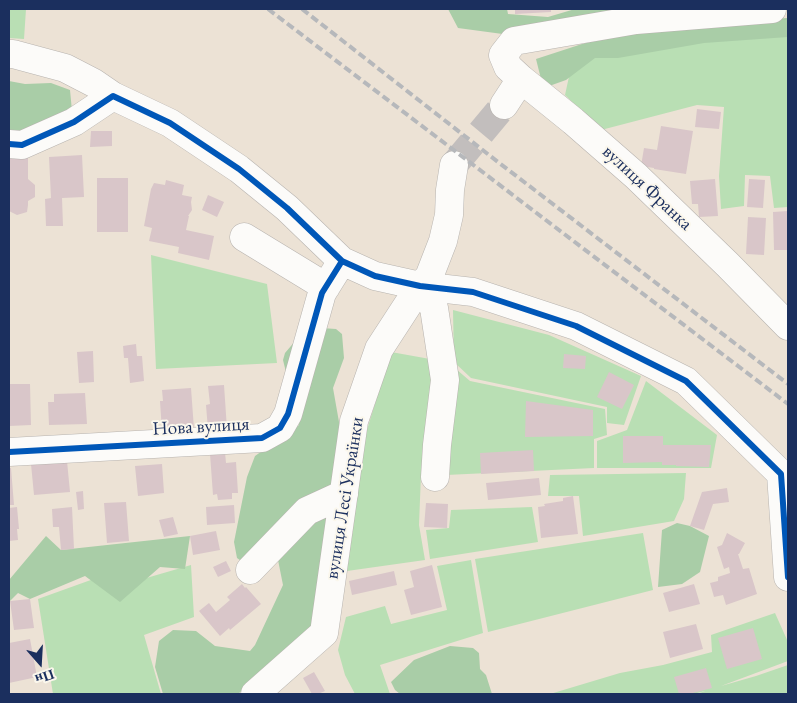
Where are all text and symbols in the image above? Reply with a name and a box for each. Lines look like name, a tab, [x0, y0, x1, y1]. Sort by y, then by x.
street label: вулиця Франка	[597, 141, 697, 235]
street label: Нова вулиця	[152, 413, 250, 441]
street label: вулиця Лесі Українки	[321, 415, 369, 581]
north arrow	[15, 638, 65, 688]
text: Пн	[33, 666, 57, 689]

